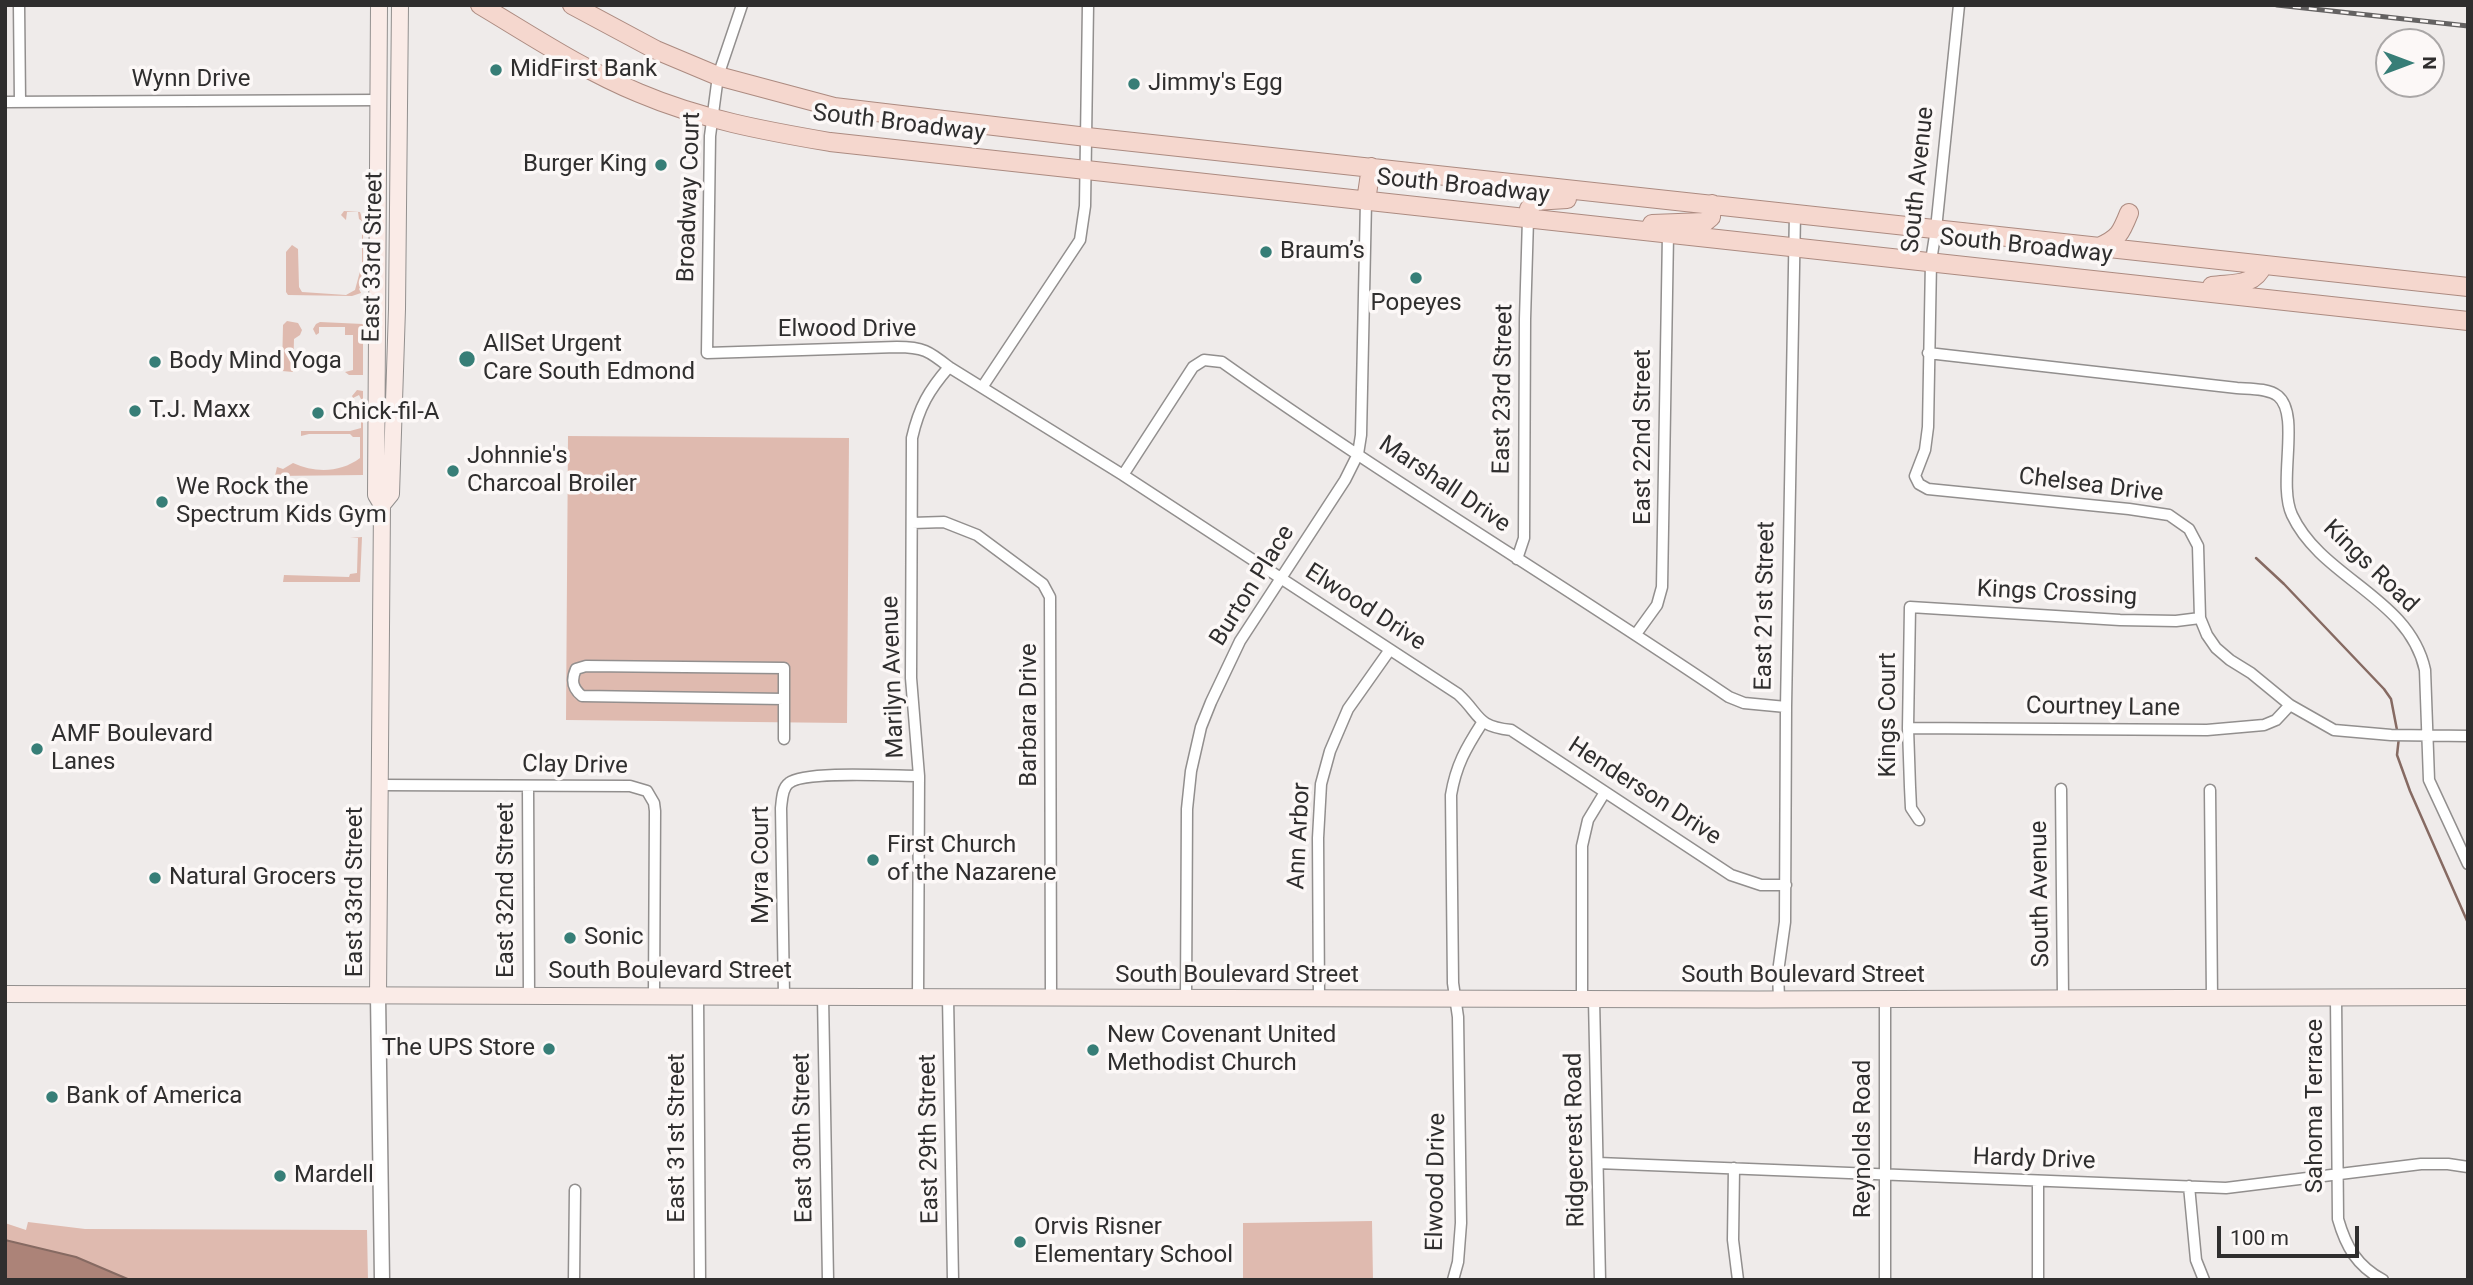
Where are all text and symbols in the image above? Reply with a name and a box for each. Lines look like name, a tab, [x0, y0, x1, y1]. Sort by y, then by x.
north arrow	[2375, 28, 2445, 98]
place label: MidFirst Bank	[510, 56, 657, 84]
text: N	[2418, 56, 2441, 70]
marker: MidFirst Bank	[488, 62, 504, 78]
street label: Wynn Drive	[131, 66, 251, 94]
place label: Jimmy's Egg	[1148, 70, 1283, 98]
marker: Jimmy's Egg	[1126, 76, 1142, 92]
street label: South Broadway	[811, 99, 987, 149]
street label: South Avenue	[1897, 106, 1941, 254]
street label: Broadway Court	[673, 111, 707, 283]
place label: Burger King	[523, 151, 647, 179]
marker: Burger King	[653, 157, 669, 173]
street label: South Broadway	[1375, 164, 1551, 210]
street label: East 33rd Street	[358, 171, 390, 343]
street label: South Broadway	[1938, 224, 2114, 270]
place label: Braum’s	[1280, 238, 1365, 266]
marker: Braum’s	[1258, 244, 1274, 260]
marker: Popeyes	[1408, 270, 1424, 286]
place label: Popeyes	[1370, 290, 1462, 318]
street label: East 23rd Street	[1488, 303, 1520, 475]
street label: Elwood Drive	[778, 316, 916, 344]
place label: AllSet Urgent Care South Edmond	[483, 331, 695, 387]
place label: Body Mind Yoga	[169, 348, 342, 376]
marker: AllSet Urgent Care South Edmond	[457, 349, 477, 369]
street label: East 22nd Street	[1630, 349, 1658, 525]
marker: Body Mind Yoga	[147, 354, 163, 370]
place label: T.J. Maxx	[149, 397, 250, 425]
place label: Chick-fil-A	[332, 399, 439, 427]
marker: T.J. Maxx	[127, 403, 143, 419]
marker: Chick-fil-A	[310, 405, 326, 421]
street label: Marshall Drive	[1373, 430, 1515, 540]
place label: Johnnie's Charcoal Broiler	[467, 443, 637, 499]
marker: Johnnie's Charcoal Broiler	[445, 463, 461, 479]
street label: Chelsea Drive	[2017, 463, 2165, 509]
place label: We Rock the Spectrum Kids Gym	[176, 474, 387, 530]
marker: We Rock the Spectrum Kids Gym	[154, 494, 170, 510]
street label: Kings Road	[2316, 515, 2424, 619]
street label: Burton Place	[1205, 520, 1301, 652]
street label: East 21st Street	[1750, 521, 1782, 691]
street label: Elwood Drive	[1299, 558, 1431, 658]
street label: Kings Crossing	[1976, 575, 2138, 613]
street label: Marilyn Avenue	[877, 595, 911, 759]
street label: Barbara Drive	[1016, 643, 1044, 787]
street label: Kings Court	[1875, 652, 1903, 778]
street label: Courtney Lane	[2026, 692, 2180, 724]
place label: AMF Boulevard Lanes	[51, 721, 213, 777]
street label: Henderson Drive	[1562, 732, 1726, 852]
marker: AMF Boulevard Lanes	[29, 741, 45, 757]
street label: Clay Drive	[522, 751, 628, 781]
street label: Ann Arbor	[1283, 782, 1317, 890]
street label: East 32nd Street	[493, 802, 521, 978]
street label: Myra Court	[748, 806, 776, 924]
street label: East 33rd Street	[342, 807, 370, 977]
street label: South Avenue	[2025, 820, 2057, 968]
place label: First Church of the Nazarene	[887, 832, 1056, 888]
marker: First Church of the Nazarene	[865, 852, 881, 868]
place label: Natural Grocers	[169, 864, 337, 892]
marker: Natural Grocers	[147, 870, 163, 886]
place label: Sonic	[584, 924, 644, 952]
marker: Sonic	[562, 930, 578, 946]
street label: South Boulevard Street	[548, 958, 792, 986]
street label: South Boulevard Street	[1115, 962, 1359, 990]
street label: South Boulevard Street	[1681, 962, 1925, 990]
street label: Sahoma Terrace	[2302, 1019, 2330, 1193]
place label: New Covenant United Methodist Church	[1107, 1022, 1336, 1078]
place label: The UPS Store	[382, 1035, 535, 1063]
marker: The UPS Store	[541, 1041, 557, 1057]
marker: New Covenant United Methodist Church	[1085, 1042, 1101, 1058]
street label: Ridgecrest Road	[1560, 1052, 1592, 1228]
street label: East 31st Street	[664, 1053, 692, 1223]
street label: East 30th Street	[788, 1053, 820, 1223]
street label: East 29th Street	[914, 1054, 946, 1224]
street label: Reynolds Road	[1850, 1060, 1878, 1218]
place label: Bank of America	[66, 1083, 242, 1111]
marker: Bank of America	[44, 1089, 60, 1105]
street label: Elwood Drive	[1421, 1113, 1453, 1251]
street label: Hardy Drive	[1972, 1143, 2096, 1177]
place label: Mardell	[294, 1162, 374, 1190]
marker: Mardell	[272, 1168, 288, 1184]
scale bar	[2221, 1212, 2363, 1256]
place label: Orvis Risner Elementary School	[1034, 1214, 1233, 1270]
text: 100 m	[2230, 1226, 2289, 1250]
marker: Orvis Risner Elementary School	[1012, 1234, 1028, 1250]

